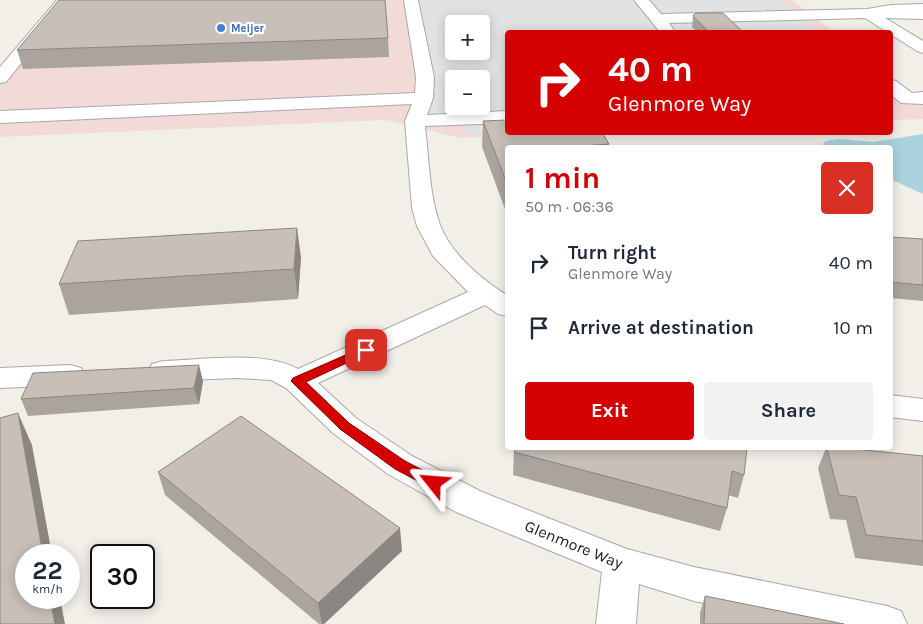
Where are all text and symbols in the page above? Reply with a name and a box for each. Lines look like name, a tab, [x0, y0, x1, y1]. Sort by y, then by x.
map controls	[445, 15, 490, 115]
button: +	[445, 15, 490, 60]
marker: Meijer	[215, 22, 227, 34]
place label: Meijer	[231, 22, 265, 35]
text: 40 m	[608, 49, 693, 90]
icon: right	[525, 50, 590, 115]
button: −	[445, 70, 490, 115]
text: Glenmore Way	[608, 91, 751, 117]
text: 1 min	[525, 160, 600, 196]
button: close	[821, 162, 873, 214]
text: 50 m · 06:36	[525, 197, 614, 216]
text: Turn right	[568, 242, 657, 264]
icon: right	[525, 249, 553, 277]
text: 40 m	[829, 252, 873, 274]
text: Glenmore Way	[568, 264, 672, 283]
icon: arrive	[525, 314, 553, 342]
text: Arrive at destination	[568, 317, 754, 339]
text: 10 m	[833, 317, 873, 339]
pin	[345, 329, 387, 371]
icon: arrive	[352, 336, 380, 364]
button: Exit	[525, 382, 694, 440]
button: Share	[704, 382, 873, 440]
position arrow	[407, 456, 459, 508]
street label: Glenmore Way	[522, 516, 626, 573]
speed limit sign: 30	[90, 544, 155, 609]
text: 22	[32, 556, 63, 585]
text: km/h	[32, 582, 63, 596]

